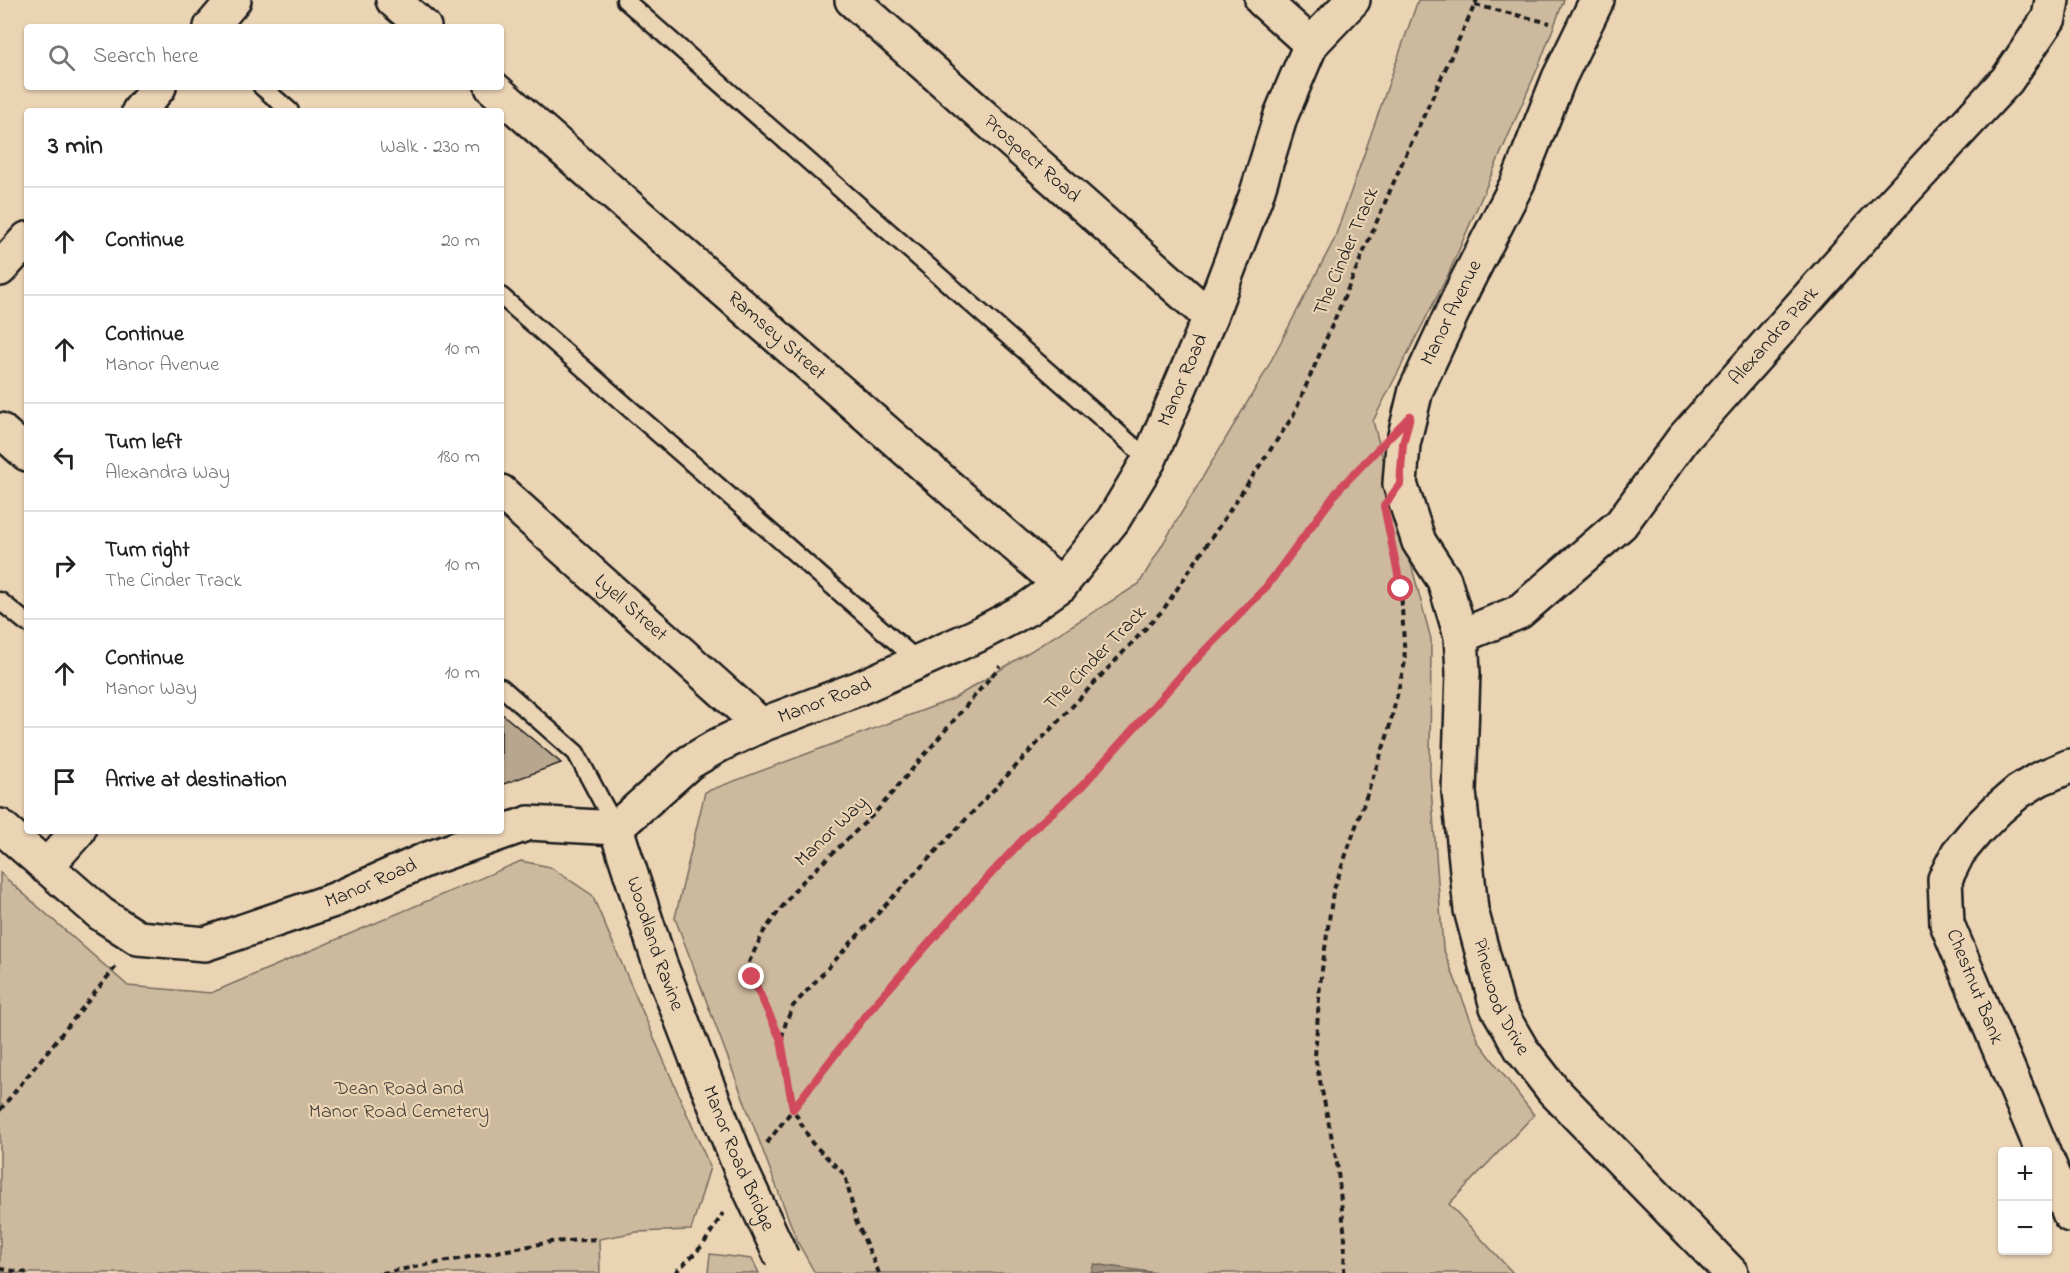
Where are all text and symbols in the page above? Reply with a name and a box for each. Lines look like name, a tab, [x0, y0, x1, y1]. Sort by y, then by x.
search box	[24, 24, 504, 90]
icon: search	[45, 41, 78, 74]
text: Search here	[93, 41, 198, 73]
street label: Prospect Road	[977, 108, 1087, 210]
text: 3 min	[48, 128, 103, 166]
text: Walk · 230 m	[380, 133, 480, 162]
street label: The Cinder Track	[1307, 183, 1387, 321]
icon: ahead	[48, 225, 81, 258]
text: Continue	[105, 225, 184, 257]
text: 20 m	[441, 227, 480, 256]
street label: Manor Avenue	[1414, 255, 1490, 371]
street label: Alexandra Park	[1722, 280, 1826, 392]
street label: Ramsey Street	[721, 284, 833, 388]
text: Continue	[105, 319, 184, 351]
street label: Manor Road	[1151, 329, 1216, 431]
icon: ahead	[48, 333, 81, 366]
text: 10 m	[444, 335, 480, 364]
text: Manor Avenue	[105, 351, 219, 380]
text: Turn left	[105, 427, 182, 459]
icon: left	[48, 441, 81, 474]
text: 180 m	[437, 443, 480, 472]
text: Alexandra Way	[105, 459, 230, 488]
text: Turn right	[105, 535, 190, 567]
icon: right	[48, 549, 81, 582]
text: 10 m	[444, 551, 480, 580]
text: The Cinder Track	[105, 567, 242, 596]
street label: Lyell Street	[588, 567, 674, 649]
route start	[1387, 575, 1413, 601]
street label: The Cinder Track	[1038, 600, 1154, 718]
text: Continue	[105, 643, 184, 675]
icon: ahead	[48, 657, 81, 690]
text: 10 m	[444, 659, 480, 688]
street label: Manor Road	[774, 670, 876, 732]
text: Manor Way	[105, 675, 197, 704]
icon: arrive	[48, 765, 81, 798]
text: Arrive at destination	[105, 765, 287, 797]
street label: Manor Way	[789, 790, 875, 874]
street label: Manor Road	[321, 851, 422, 917]
street label: Woodland Ravine	[618, 873, 691, 1015]
street label: Chestnut Bank	[1938, 925, 2010, 1049]
street label: Pinewood Drive	[1465, 935, 1537, 1061]
route end	[738, 963, 764, 989]
park label: Dean Road and Manor Road Cemetery	[309, 1075, 489, 1127]
street label: Manor Road Bridge	[694, 1082, 782, 1236]
map controls	[1998, 1147, 2052, 1255]
button: +	[1998, 1147, 2052, 1201]
button: −	[1998, 1201, 2052, 1255]

